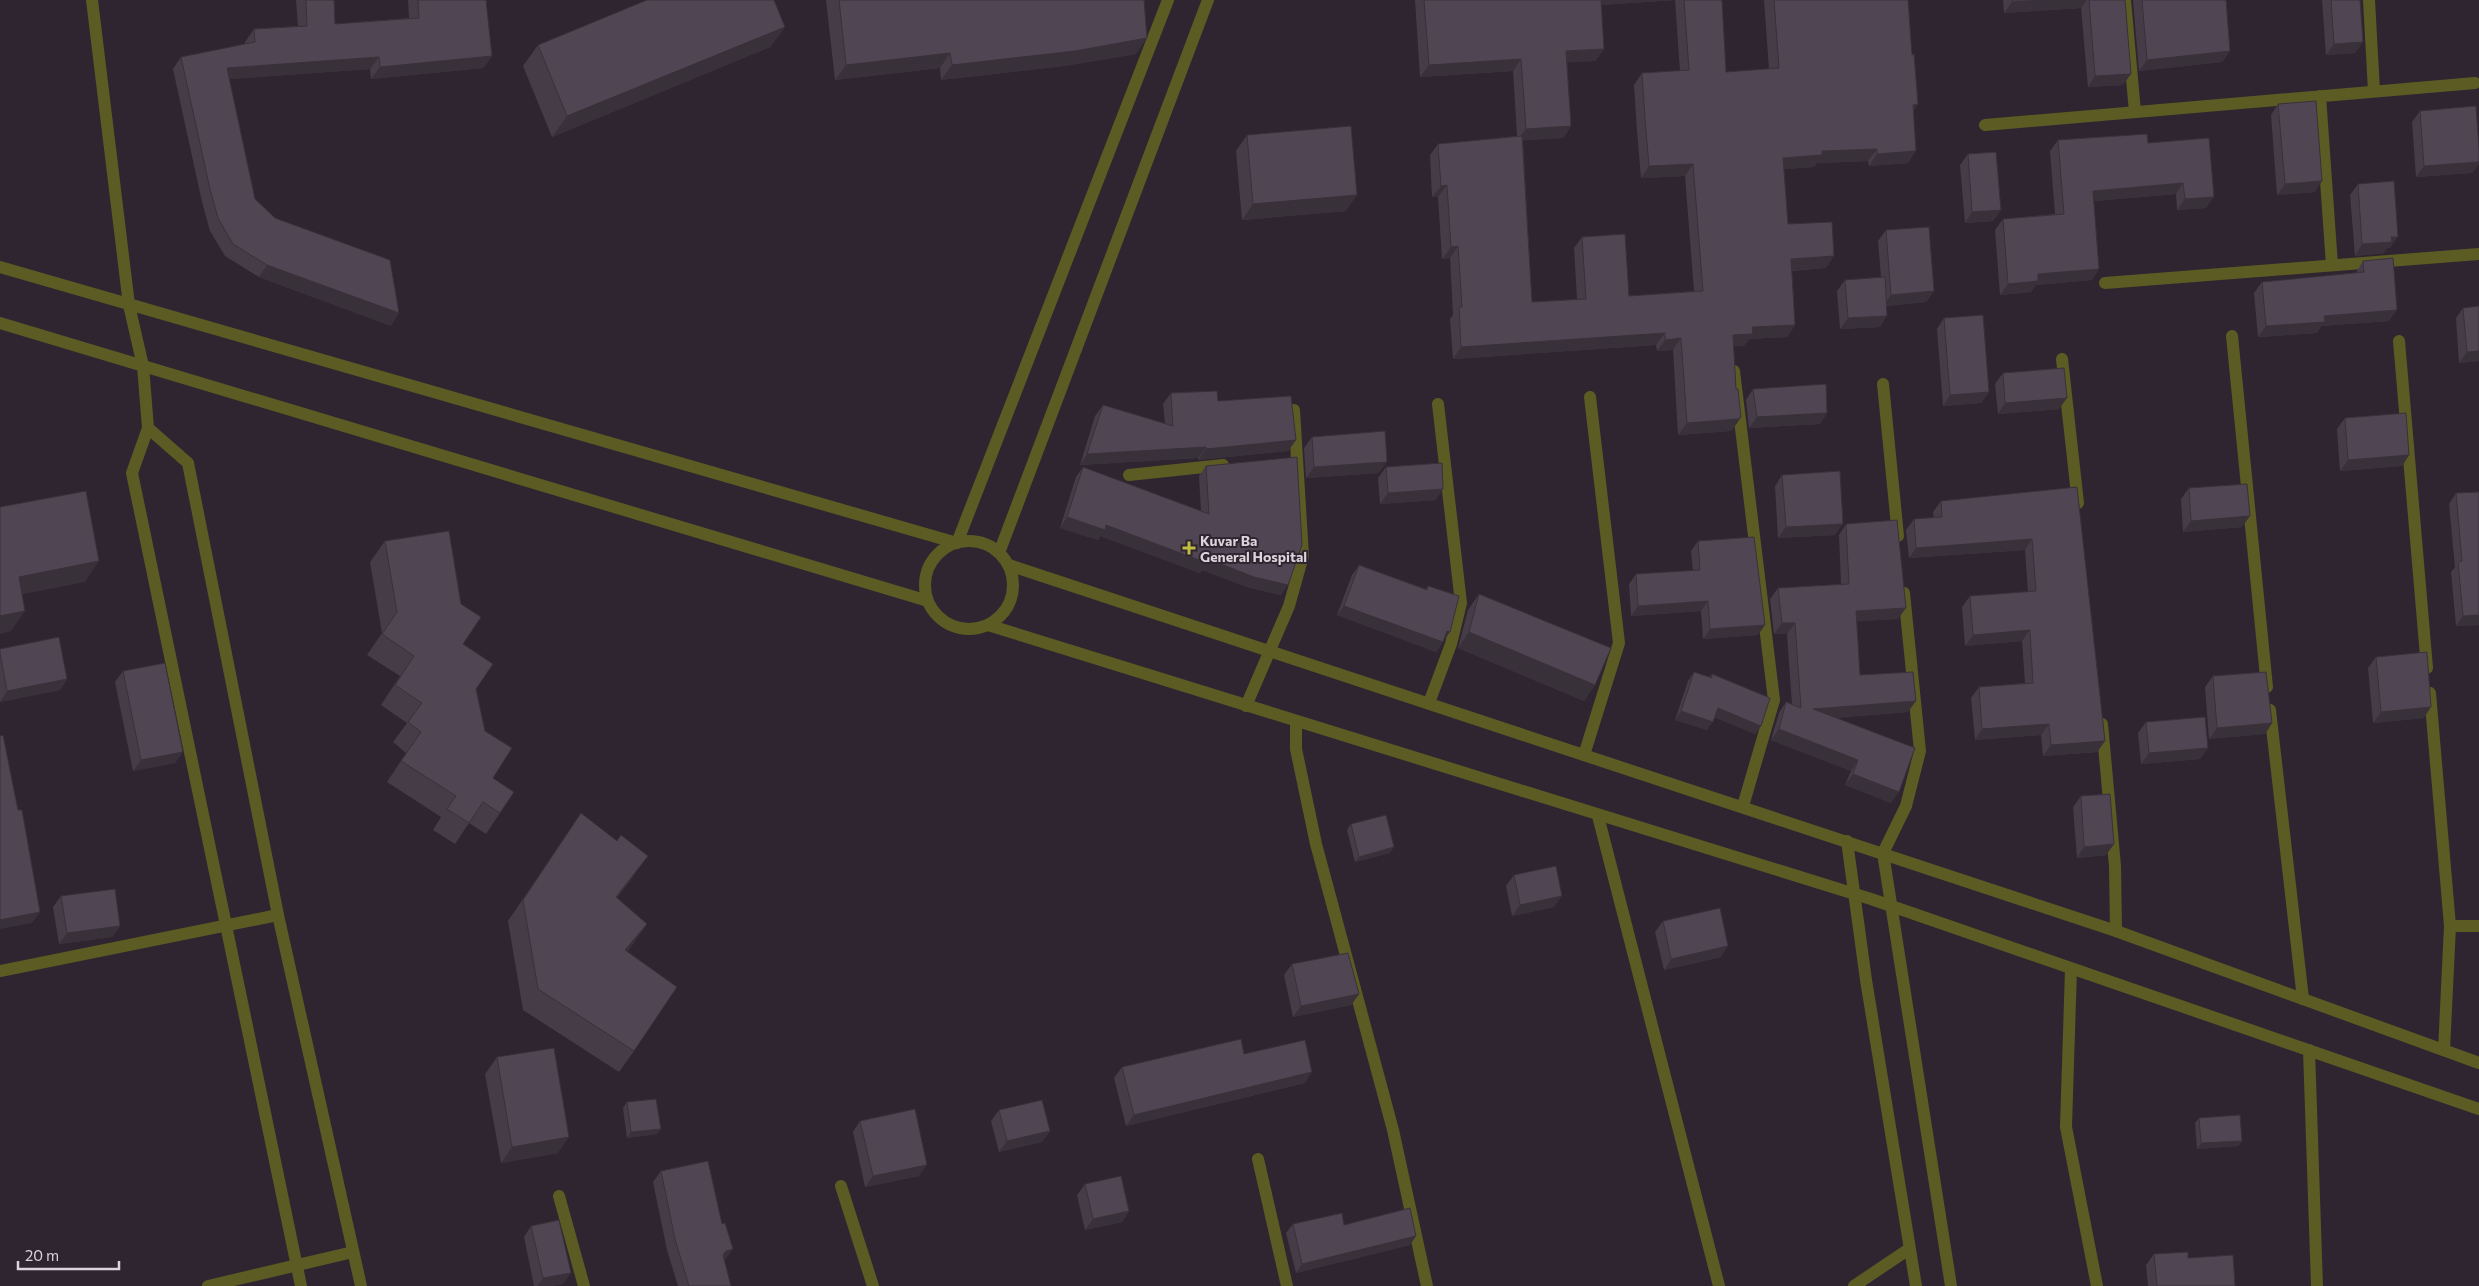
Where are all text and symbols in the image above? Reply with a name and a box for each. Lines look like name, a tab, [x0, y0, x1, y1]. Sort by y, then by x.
place label: Kuvar Ba General Hospital	[1200, 532, 1307, 565]
marker: Kuvar Ba General Hospital	[1182, 541, 1196, 555]
scale bar	[18, 1238, 119, 1270]
text: 20 m	[25, 1246, 59, 1264]

